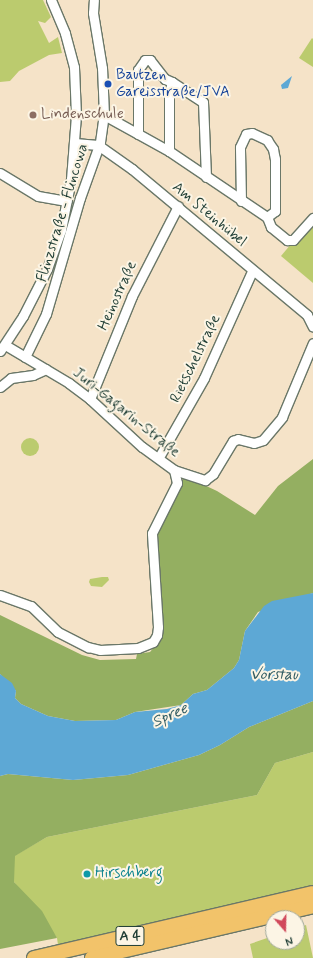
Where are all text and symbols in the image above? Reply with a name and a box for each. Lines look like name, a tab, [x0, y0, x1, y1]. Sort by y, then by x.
place label: Bautzen Gareisstraße/JVA	[116, 66, 230, 101]
marker: Bautzen Gareisstraße/JVA	[103, 79, 113, 89]
place label: Lindenschule	[41, 106, 124, 124]
marker: Lindenschule	[28, 110, 38, 120]
street label: Flinzstraße - Flincowa	[33, 142, 93, 284]
street label: Am Steinhübel	[169, 179, 249, 251]
street label: Heinostraße	[95, 258, 141, 334]
street label: Rietschelstraße	[167, 312, 225, 406]
street label: Juri-Gagarin-Straße	[69, 364, 183, 462]
water label: Vorstau	[250, 665, 298, 685]
water label: Spree	[149, 699, 191, 733]
place label: Hirschberg	[95, 865, 163, 883]
marker: Hirschberg	[82, 869, 92, 879]
north arrow	[265, 910, 305, 950]
road number: A 4	[115, 924, 145, 948]
text: N	[283, 933, 295, 948]

